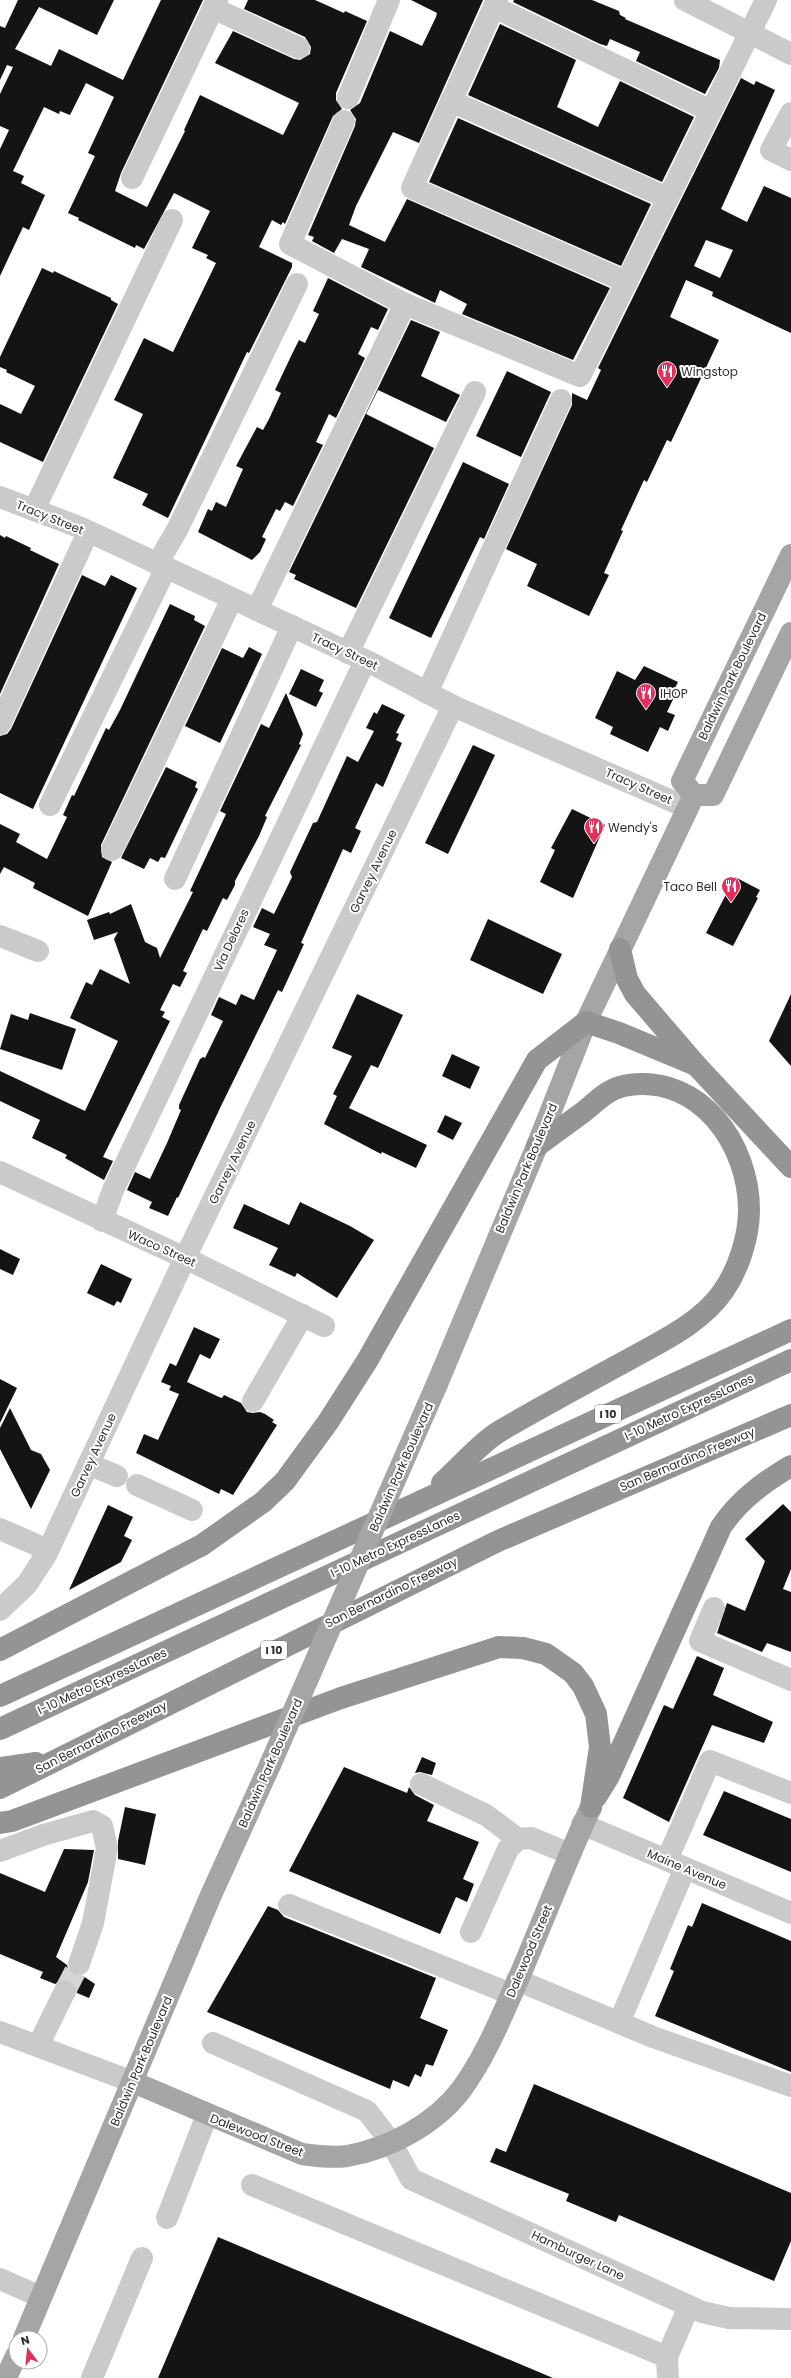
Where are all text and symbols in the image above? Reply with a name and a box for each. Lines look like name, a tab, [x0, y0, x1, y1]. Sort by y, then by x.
restaurant icon: Wingstop	[656, 360, 678, 388]
place label: Wingstop	[681, 363, 738, 380]
street label: Tracy Street	[14, 496, 86, 538]
street label: Baldwin Park Boulevard	[694, 610, 770, 742]
street label: Tracy Street	[309, 628, 381, 674]
restaurant icon: IHOP	[635, 682, 657, 710]
place label: IHOP	[660, 685, 688, 702]
street label: Tracy Street	[603, 764, 675, 808]
restaurant icon: Wendy's	[583, 816, 605, 844]
place label: Wendy's	[608, 819, 658, 836]
street label: Garvey Avenue	[345, 826, 401, 916]
restaurant icon: Taco Bell	[720, 875, 742, 903]
place label: Taco Bell	[664, 878, 717, 895]
street label: Via Delores	[209, 906, 253, 974]
street label: Baldwin Park Boulevard	[491, 1100, 561, 1236]
street label: Garvey Avenue	[204, 1117, 260, 1207]
street label: Waco Street	[125, 1225, 199, 1271]
street label: I-10 Metro ExpressLanes	[622, 1370, 756, 1444]
street label: Baldwin Park Boulevard	[365, 1400, 437, 1534]
road number: I 10	[595, 1405, 621, 1423]
street label: Garvey Avenue	[66, 1410, 120, 1500]
street label: San Bernardino Freeway	[617, 1423, 757, 1495]
street label: I-10 Metro ExpressLanes	[328, 1507, 462, 1581]
street label: San Bernardino Freeway	[322, 1552, 460, 1631]
road number: I 10	[261, 1641, 287, 1659]
street label: I-10 Metro ExpressLanes	[35, 1644, 169, 1718]
street label: San Bernardino Freeway	[32, 1696, 170, 1778]
street label: Baldwin Park Boulevard	[234, 1696, 306, 1830]
street label: Maine Avenue	[645, 1845, 729, 1893]
street label: Dalewood Street	[502, 1902, 556, 2000]
street label: Baldwin Park Boulevard	[106, 1993, 176, 2129]
street label: Dalewood Street	[208, 2109, 306, 2161]
street label: Hamburger Lane	[529, 2226, 627, 2284]
north arrow	[8, 2330, 48, 2370]
text: N	[19, 2332, 31, 2349]

